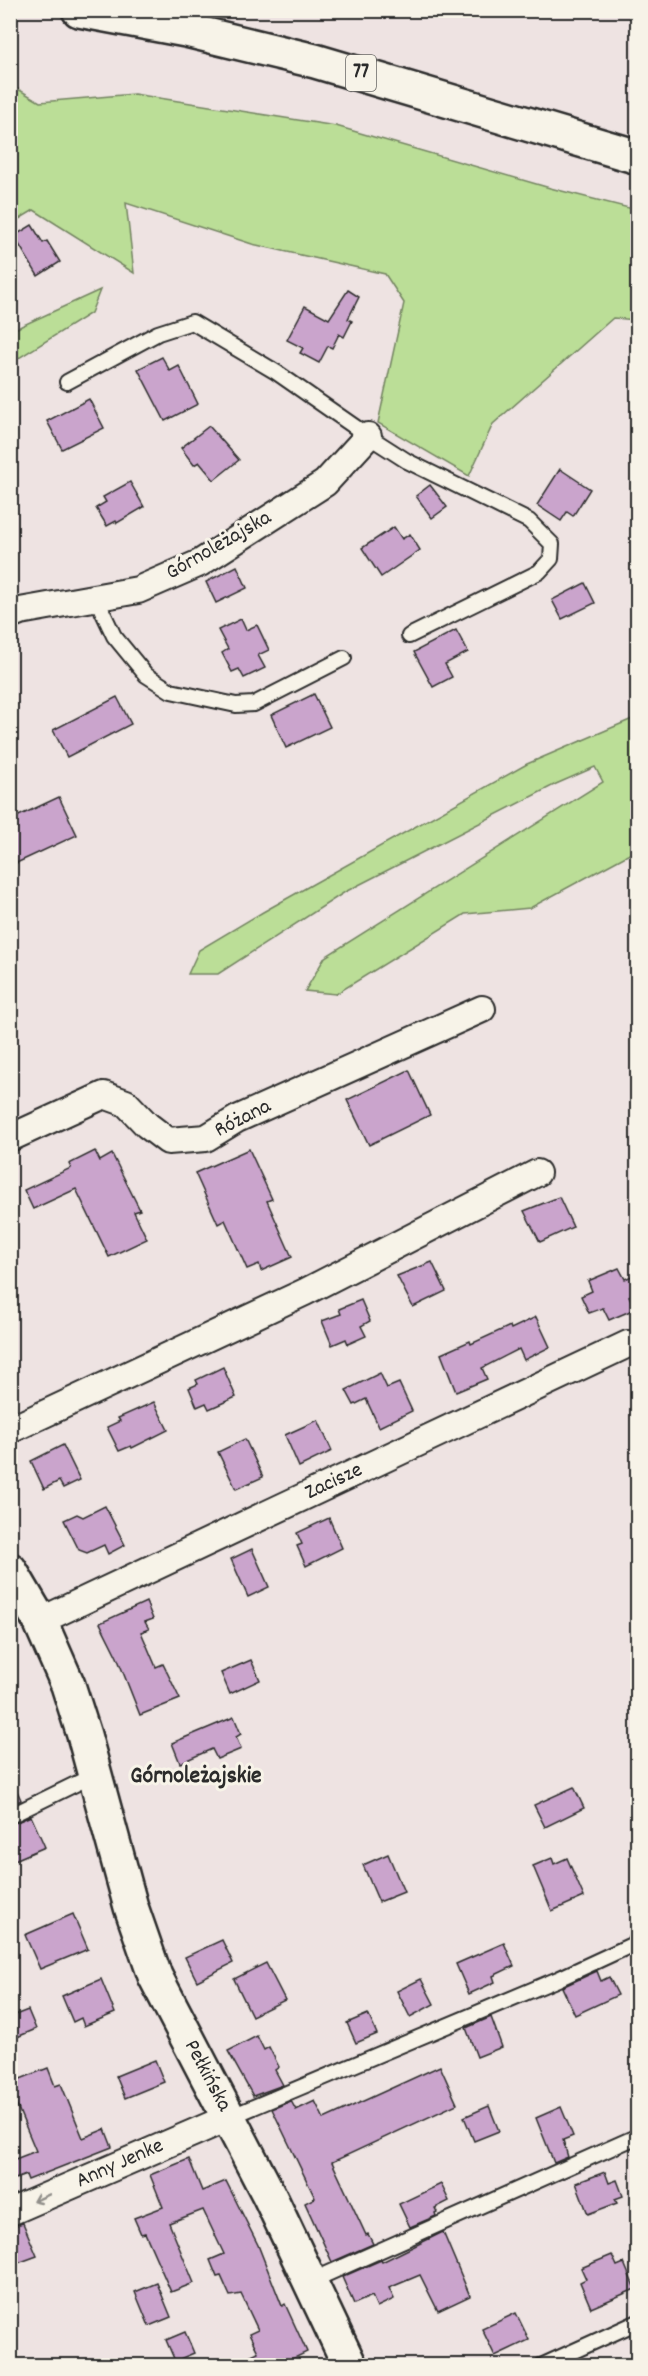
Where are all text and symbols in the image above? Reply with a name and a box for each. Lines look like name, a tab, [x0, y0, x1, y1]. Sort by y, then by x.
road number: 77	[346, 55, 376, 91]
street label: Górnoleżajska	[161, 503, 278, 589]
street label: Różana	[209, 1091, 277, 1146]
street label: Zacisze	[300, 1455, 368, 1509]
district label: Górnoleżajskie	[130, 1760, 262, 1794]
street label: Pełkińska	[175, 2035, 239, 2118]
street label: Anny Jenke	[71, 2131, 169, 2197]
one-way arrow	[32, 2193, 51, 2204]

